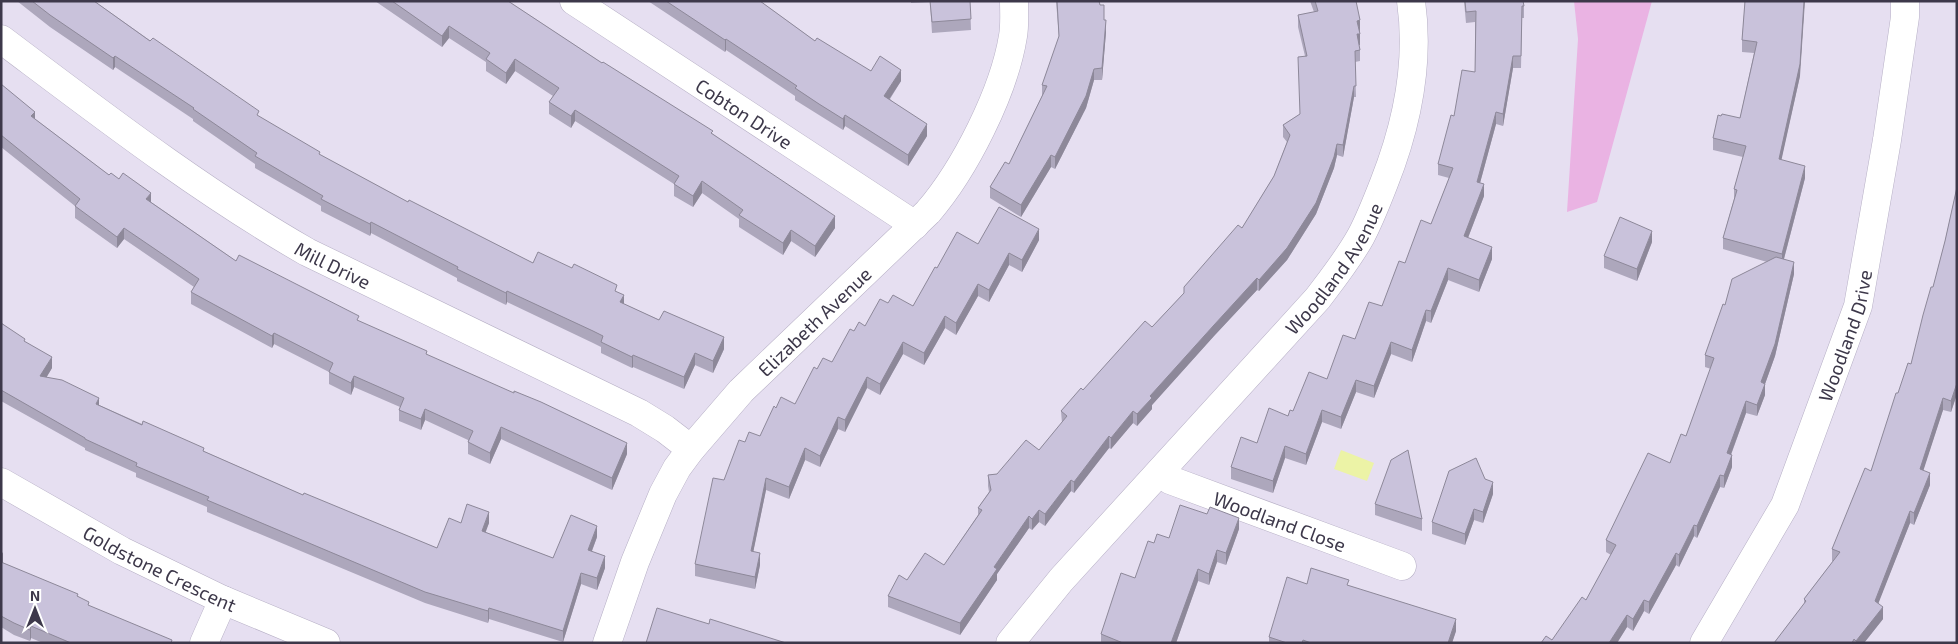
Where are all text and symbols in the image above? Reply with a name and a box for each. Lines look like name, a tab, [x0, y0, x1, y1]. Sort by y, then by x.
street label: Cobton Drive	[692, 73, 797, 153]
street label: Woodland Avenue	[1280, 199, 1387, 339]
street label: Mill Drive	[291, 236, 375, 293]
street label: Elizabeth Avenue	[753, 262, 875, 381]
street label: Woodland Drive	[1812, 268, 1876, 405]
street label: Woodland Close	[1210, 486, 1349, 556]
street label: Goldstone Crescent	[79, 520, 240, 616]
north arrow	[10, 584, 60, 634]
text: N	[30, 587, 40, 604]

